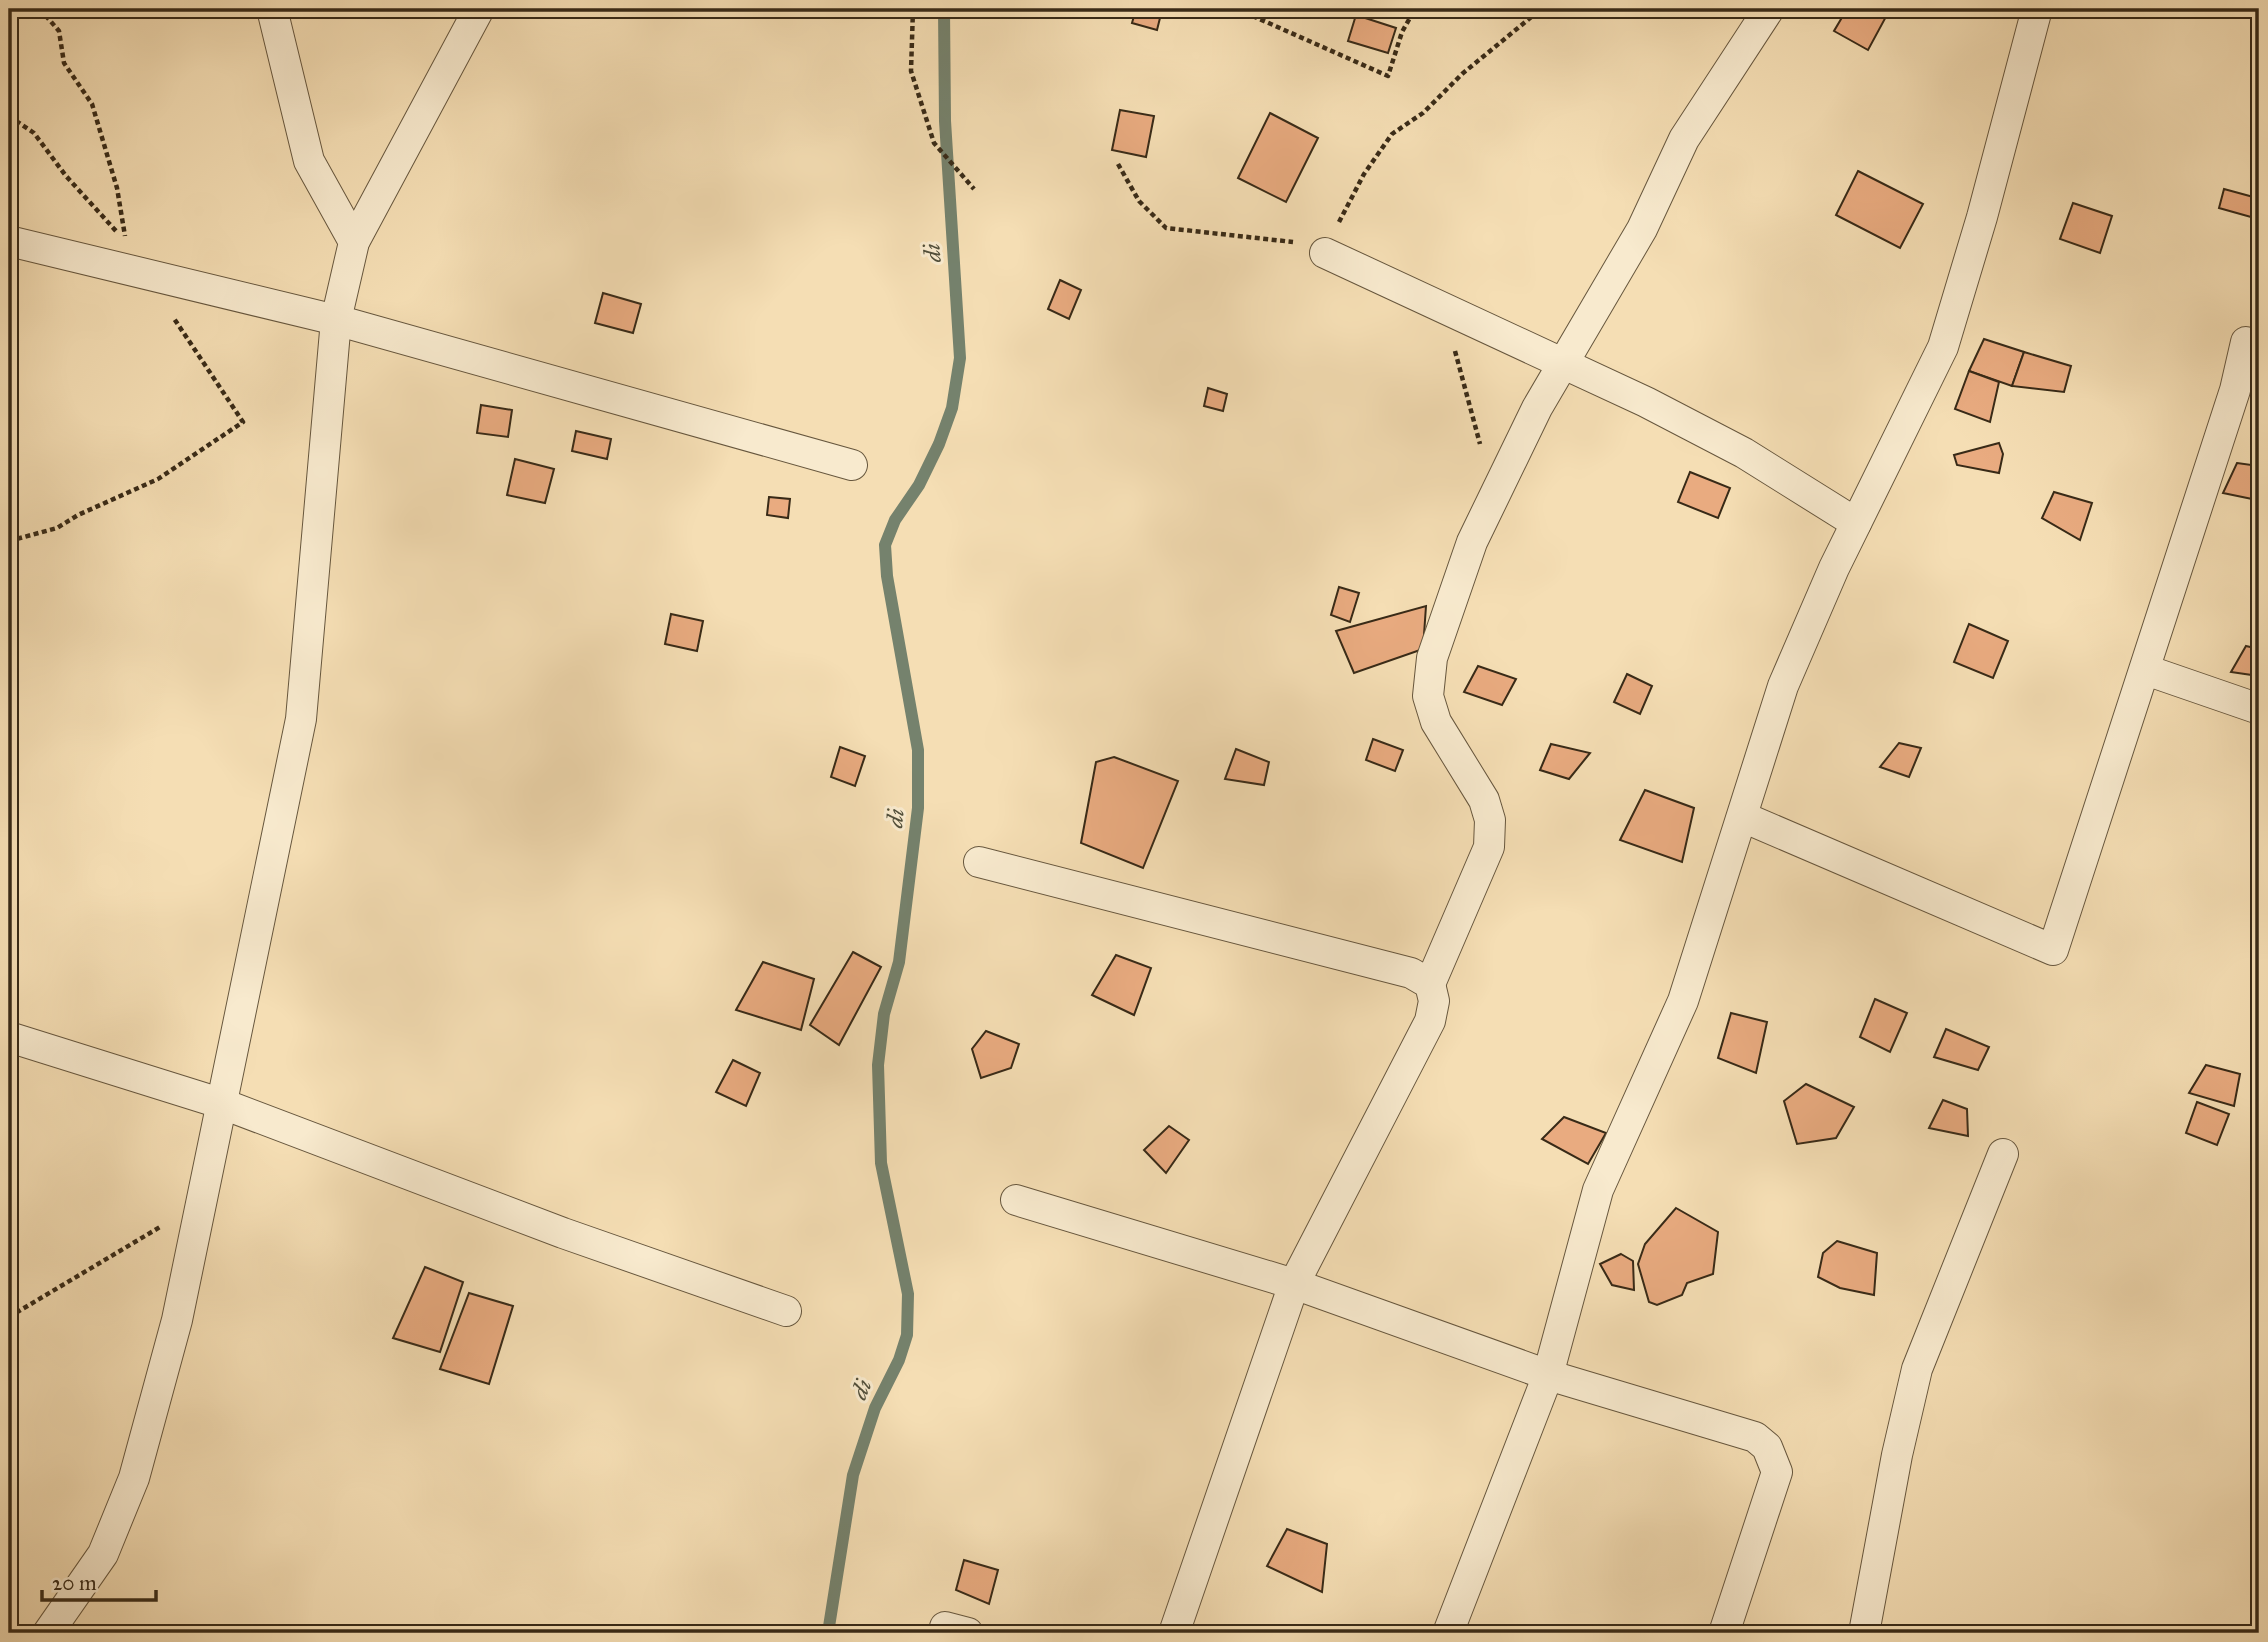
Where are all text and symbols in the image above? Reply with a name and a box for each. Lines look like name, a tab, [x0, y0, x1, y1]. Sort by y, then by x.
water label: di	[917, 242, 947, 264]
water label: di	[880, 807, 910, 830]
water label: di	[844, 1375, 878, 1404]
scale bar	[42, 1558, 156, 1602]
text: 20 m	[52, 1570, 97, 1596]

